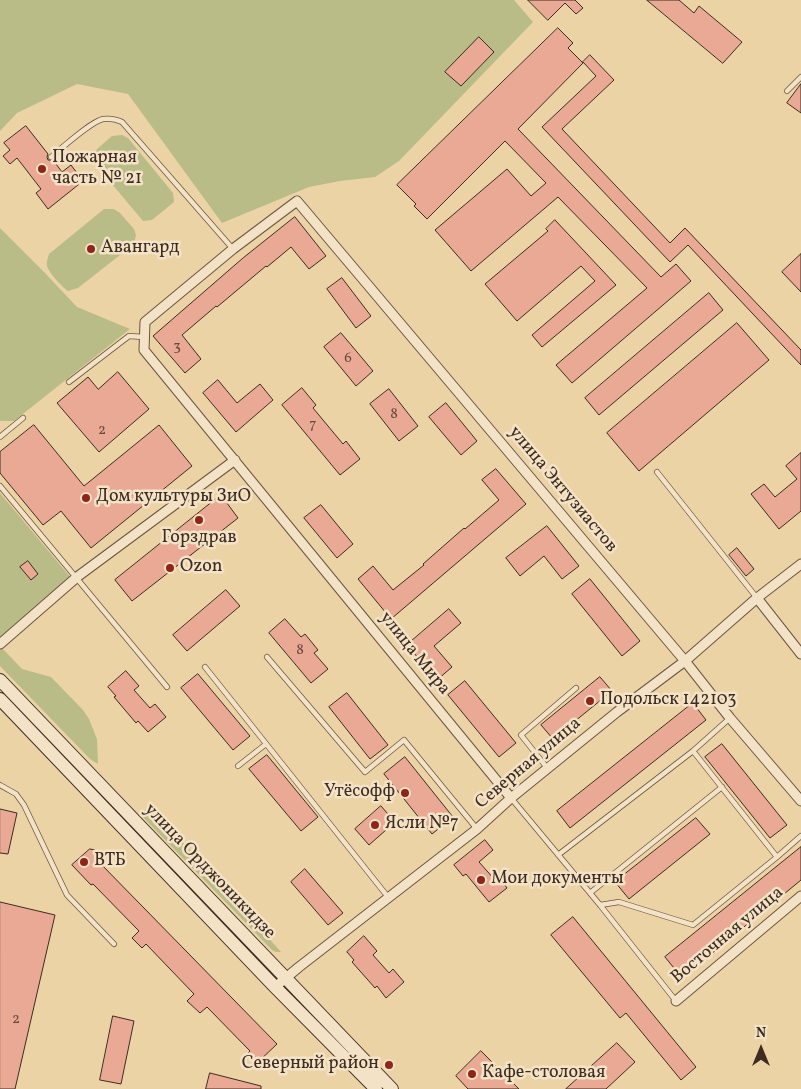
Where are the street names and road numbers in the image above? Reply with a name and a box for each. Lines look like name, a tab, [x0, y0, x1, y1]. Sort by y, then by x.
street label: улица Энтузиастов	[503, 423, 621, 557]
street label: улица Мира	[374, 608, 454, 700]
street label: Северная улица	[472, 714, 586, 814]
street label: улица Орджоникидзе	[139, 800, 279, 944]
street label: Восточная улица	[667, 883, 789, 989]

